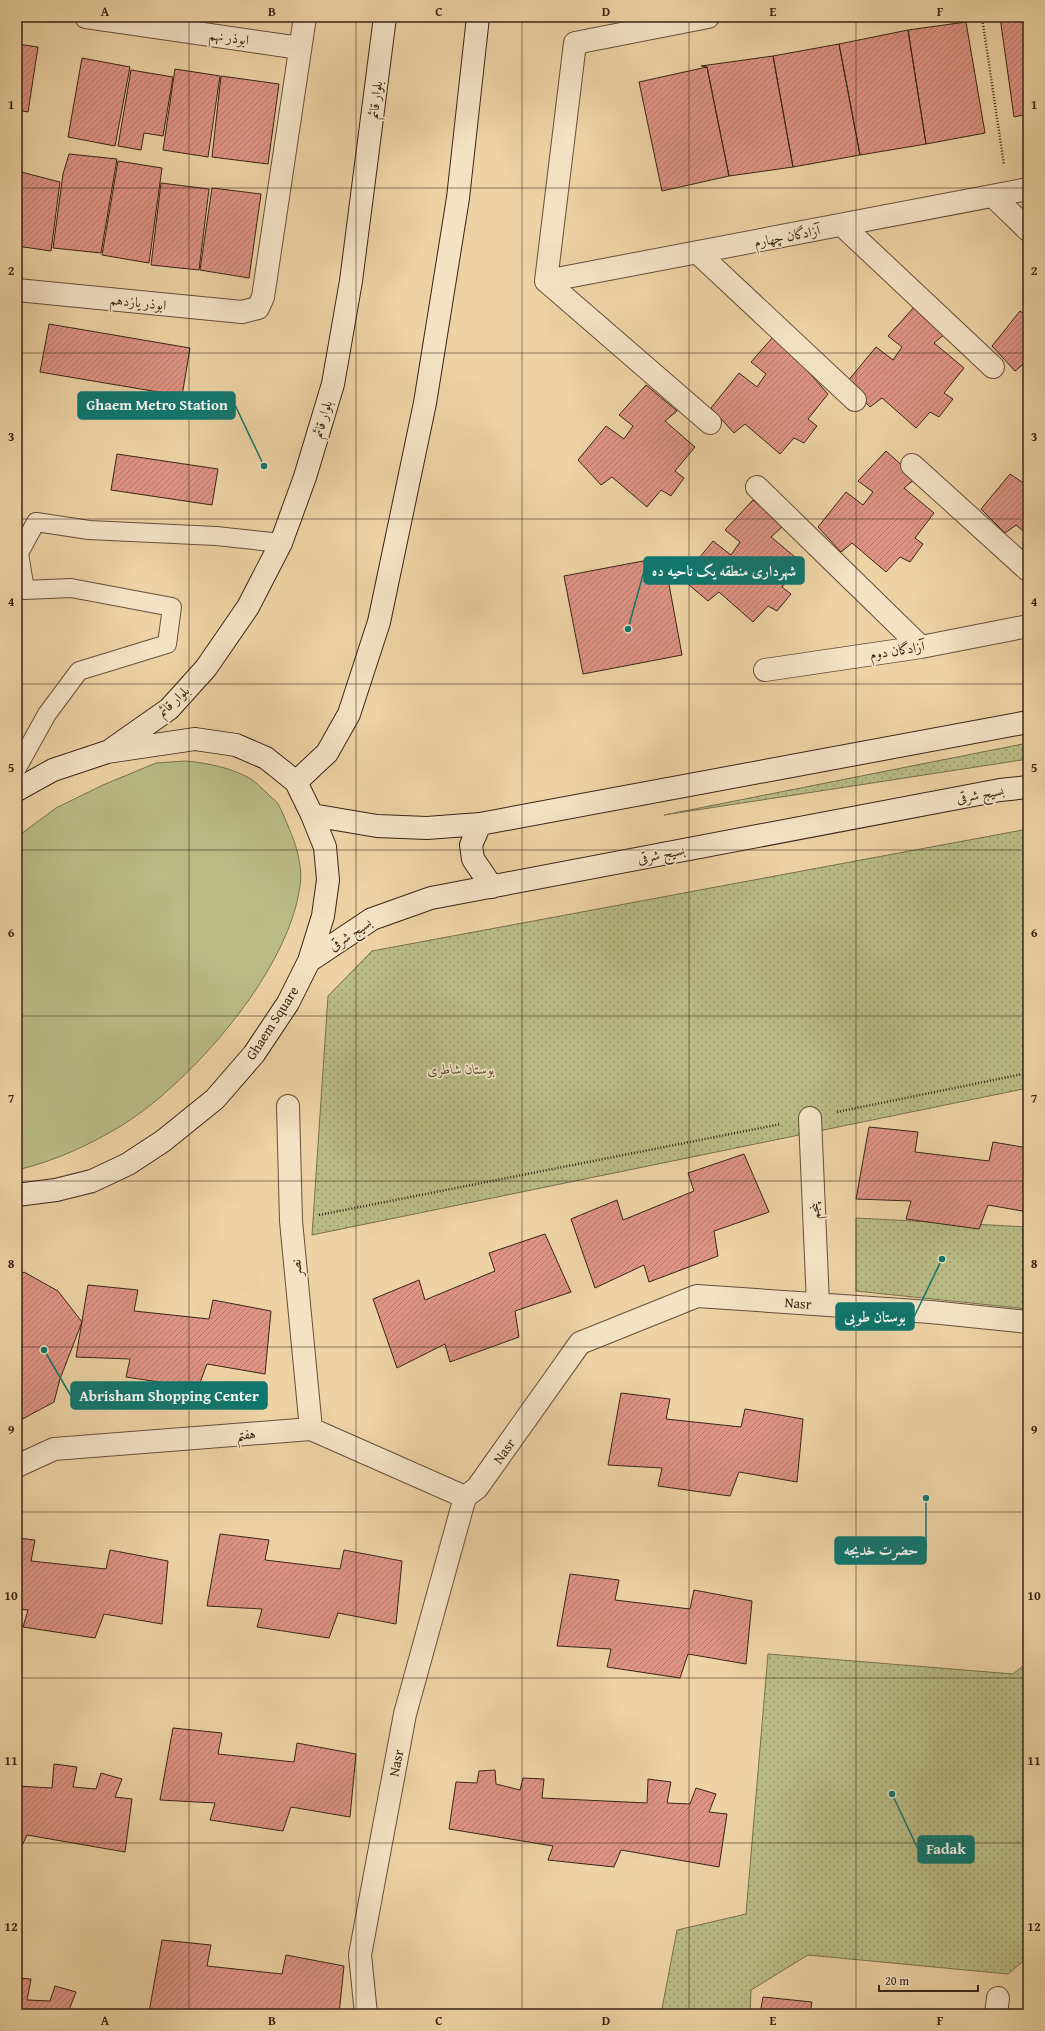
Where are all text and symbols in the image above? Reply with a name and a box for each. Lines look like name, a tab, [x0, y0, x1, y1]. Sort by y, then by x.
text: A	[101, 2, 110, 21]
text: B	[268, 2, 276, 21]
text: C	[435, 2, 443, 21]
text: D	[602, 2, 610, 21]
text: E	[770, 2, 777, 21]
text: F	[937, 2, 944, 21]
street label: ابوذر نهم	[207, 24, 250, 54]
street label: بلوار قائم	[363, 80, 390, 120]
text: 1	[8, 95, 14, 114]
text: 1	[1031, 95, 1037, 114]
street label: آزادگان چهارم	[752, 219, 824, 255]
text: 2	[8, 261, 15, 280]
text: 2	[1031, 261, 1038, 280]
street label: ابوذر یازدهم	[108, 289, 167, 319]
callout: Ghaem Metro Station	[78, 392, 235, 419]
text: Ghaem Metro Station	[86, 394, 228, 415]
street label: بلوار قائم	[307, 398, 340, 441]
text: 3	[8, 427, 14, 446]
text: 3	[1031, 427, 1037, 446]
callout: شهرداری منطقه یک ناحیه ده	[644, 557, 804, 584]
text: شهرداری منطقه یک ناحیه ده	[652, 560, 796, 581]
text: 4	[8, 592, 15, 611]
text: 4	[1031, 592, 1038, 611]
street label: آزادگان دوم	[868, 635, 928, 667]
street label: بلوار قائم	[152, 680, 196, 723]
text: 5	[8, 758, 15, 777]
text: 5	[1031, 758, 1038, 777]
street label: بسیج شرقی	[955, 780, 1006, 811]
street label: بسیج شرقی	[636, 840, 687, 871]
street label: بسیج شرقی	[324, 913, 377, 958]
text: 6	[8, 923, 15, 942]
text: 6	[1031, 923, 1038, 942]
street label: Ghaem Square	[241, 982, 304, 1064]
park label: بوستان شاطری	[427, 1059, 495, 1079]
text: 7	[8, 1089, 15, 1108]
text: 7	[1031, 1089, 1038, 1108]
street label: پنجم	[803, 1200, 828, 1220]
text: 8	[8, 1254, 15, 1273]
text: 8	[1031, 1254, 1038, 1273]
street label: نصر	[285, 1258, 307, 1280]
street label: Nasr	[784, 1292, 812, 1314]
callout: بوستان طوبی	[836, 1303, 914, 1330]
text: بوستان طوبی	[843, 1306, 906, 1328]
callout: Abrisham Shopping Center	[71, 1382, 267, 1409]
text: Abrisham Shopping Center	[79, 1385, 259, 1406]
text: 9	[8, 1420, 15, 1439]
text: 9	[1031, 1420, 1038, 1439]
street label: هفتم	[235, 1423, 257, 1449]
street label: Nasr	[488, 1434, 520, 1468]
callout: حضرت خدیجه	[835, 1537, 926, 1564]
text: حضرت خدیجه	[844, 1539, 918, 1561]
text: 10	[4, 1586, 18, 1605]
text: 10	[1027, 1586, 1041, 1605]
street label: Nasr	[384, 1748, 408, 1778]
text: 11	[4, 1751, 18, 1770]
text: 11	[1027, 1751, 1041, 1770]
callout: Fadak	[918, 1836, 974, 1863]
text: Fadak	[926, 1838, 966, 1859]
text: 12	[4, 1917, 18, 1936]
text: 12	[1027, 1917, 1041, 1936]
scale bar	[879, 1967, 978, 1993]
text: 20 m	[885, 1972, 909, 1989]
text: A	[101, 2011, 110, 2030]
text: B	[268, 2011, 276, 2030]
text: C	[435, 2011, 443, 2030]
text: D	[602, 2011, 610, 2030]
text: E	[770, 2011, 777, 2030]
text: F	[937, 2011, 944, 2030]

